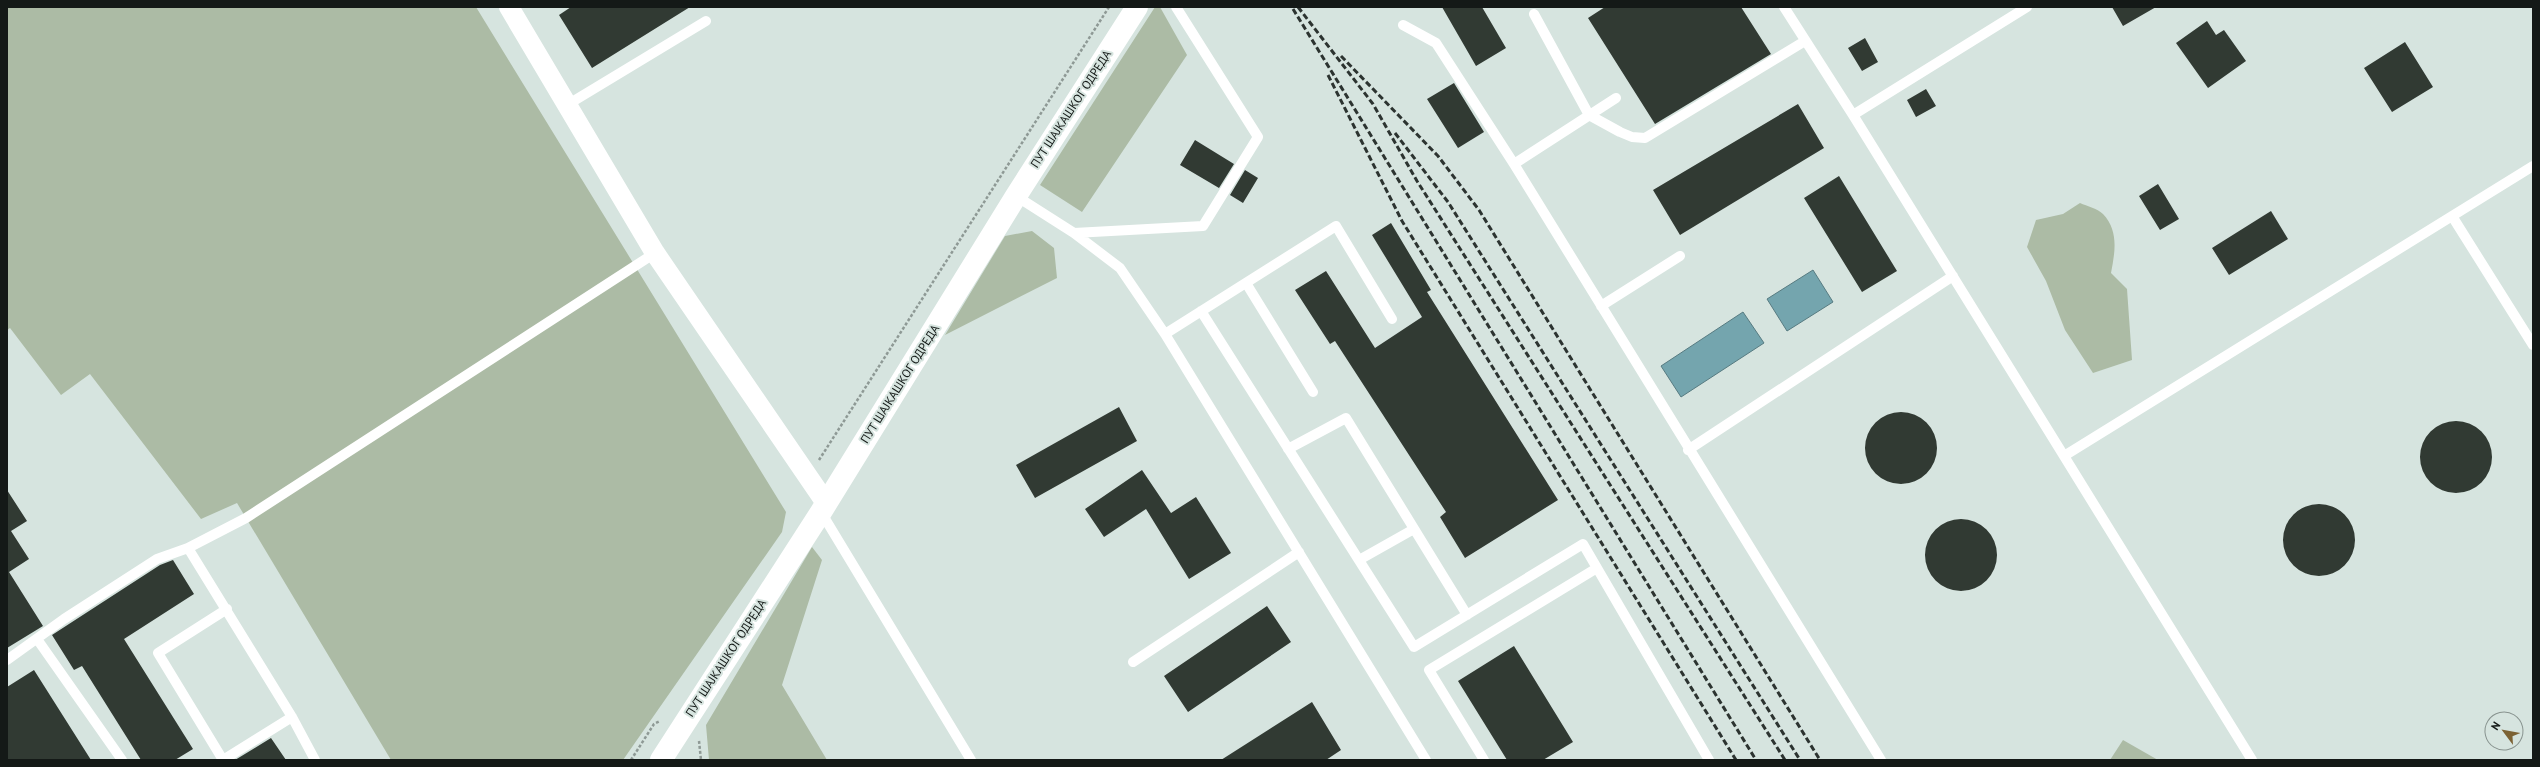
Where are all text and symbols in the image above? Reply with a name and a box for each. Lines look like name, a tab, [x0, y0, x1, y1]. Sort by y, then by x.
street label: ПУТ ШАЈКАШКОГ ОДРЕДА	[1027, 47, 1114, 170]
street label: ПУТ ШАЈКАШКОГ ОДРЕДА	[857, 322, 942, 446]
street label: ПУТ ШАЈКАШКОГ ОДРЕДА	[682, 596, 769, 719]
north arrow	[2484, 711, 2524, 751]
text: N	[2488, 719, 2503, 732]

